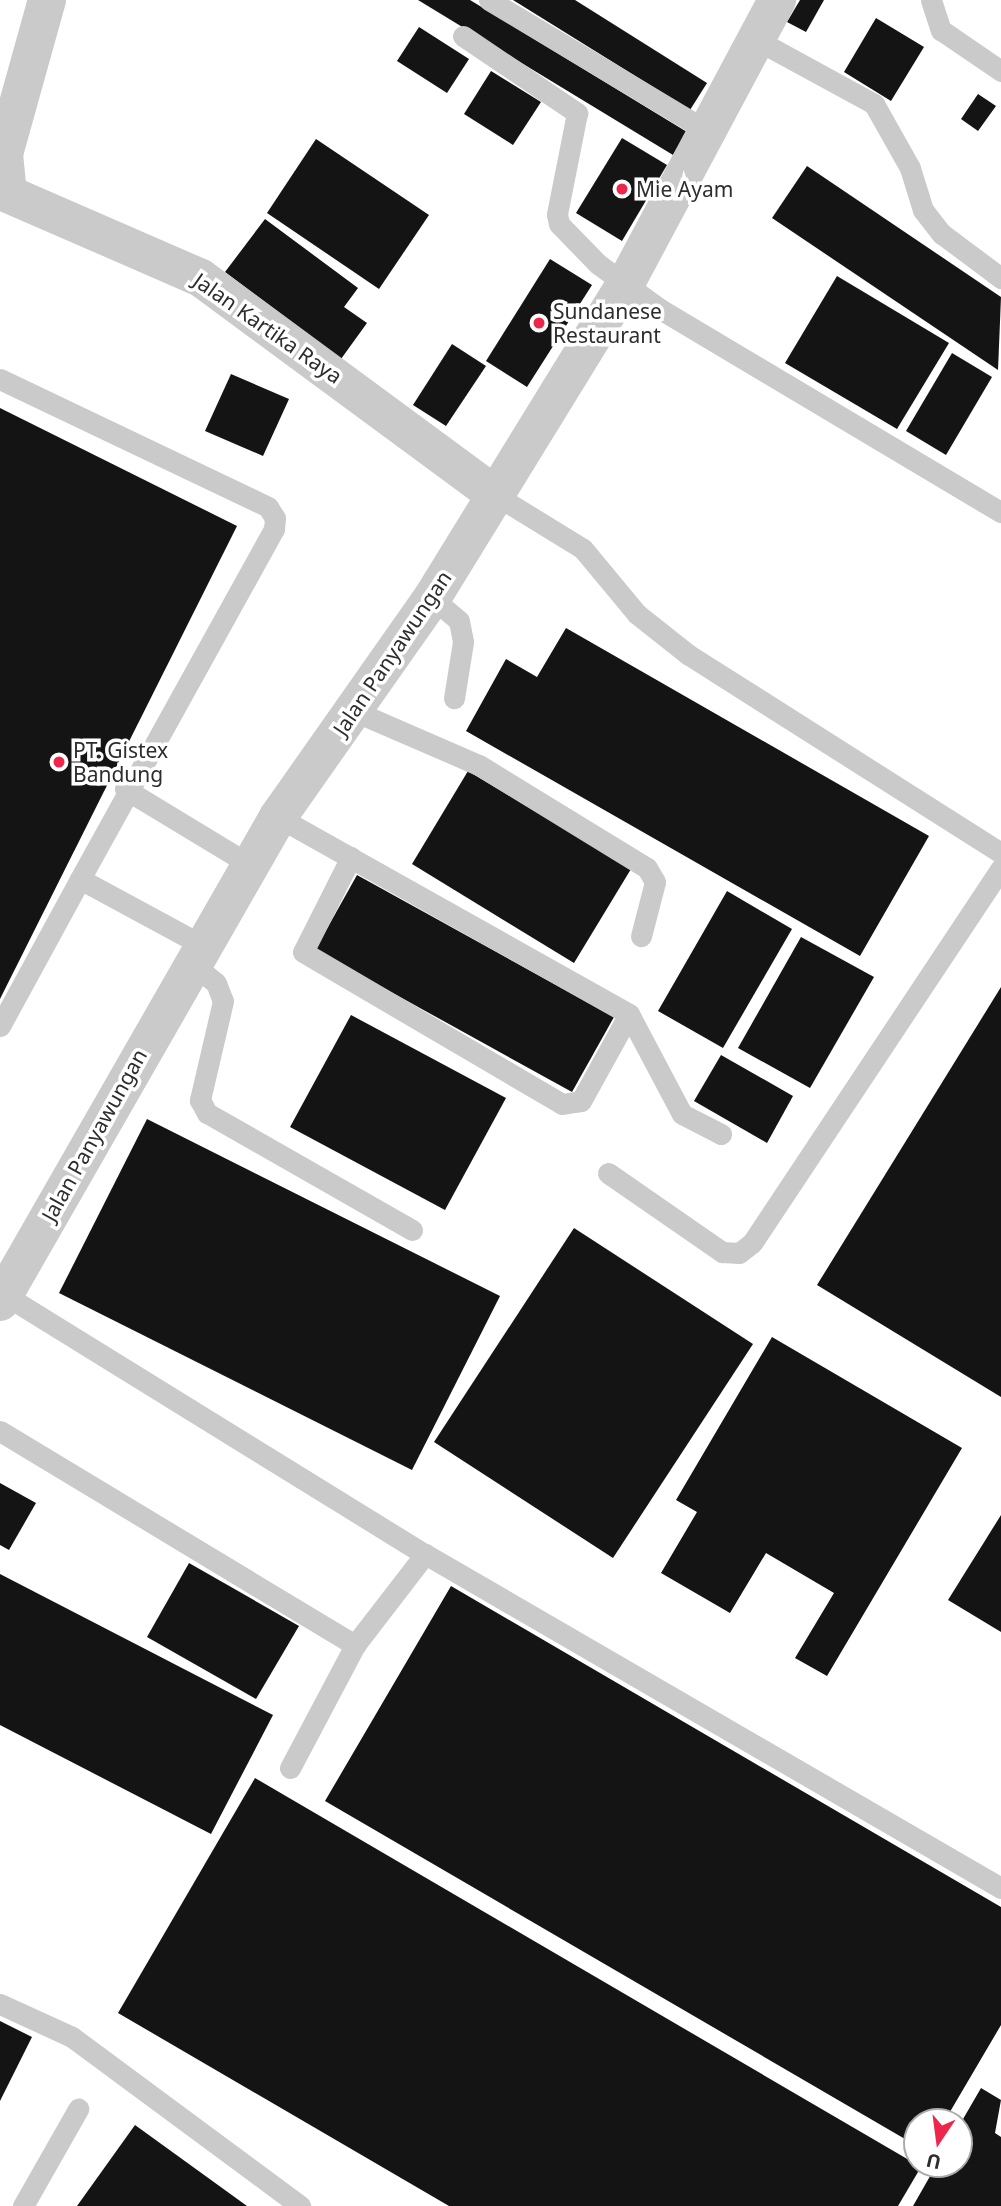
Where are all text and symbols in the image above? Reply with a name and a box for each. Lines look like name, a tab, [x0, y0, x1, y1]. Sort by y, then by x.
place label: Mie Ayam	[636, 176, 733, 202]
marker: Mie Ayam	[614, 181, 630, 197]
street label: Jalan Kartika Raya	[189, 267, 347, 389]
place label: Sundanese Restaurant	[553, 298, 662, 348]
marker: Sundanese Restaurant	[531, 315, 547, 331]
street label: Jalan Panyawungan	[328, 566, 456, 740]
place label: PT. Gistex Bandung	[73, 737, 168, 787]
marker: PT. Gistex Bandung	[51, 754, 67, 770]
street label: Jalan Panyawungan	[36, 1044, 152, 1226]
north arrow	[903, 2108, 973, 2178]
text: U	[924, 2147, 944, 2176]

